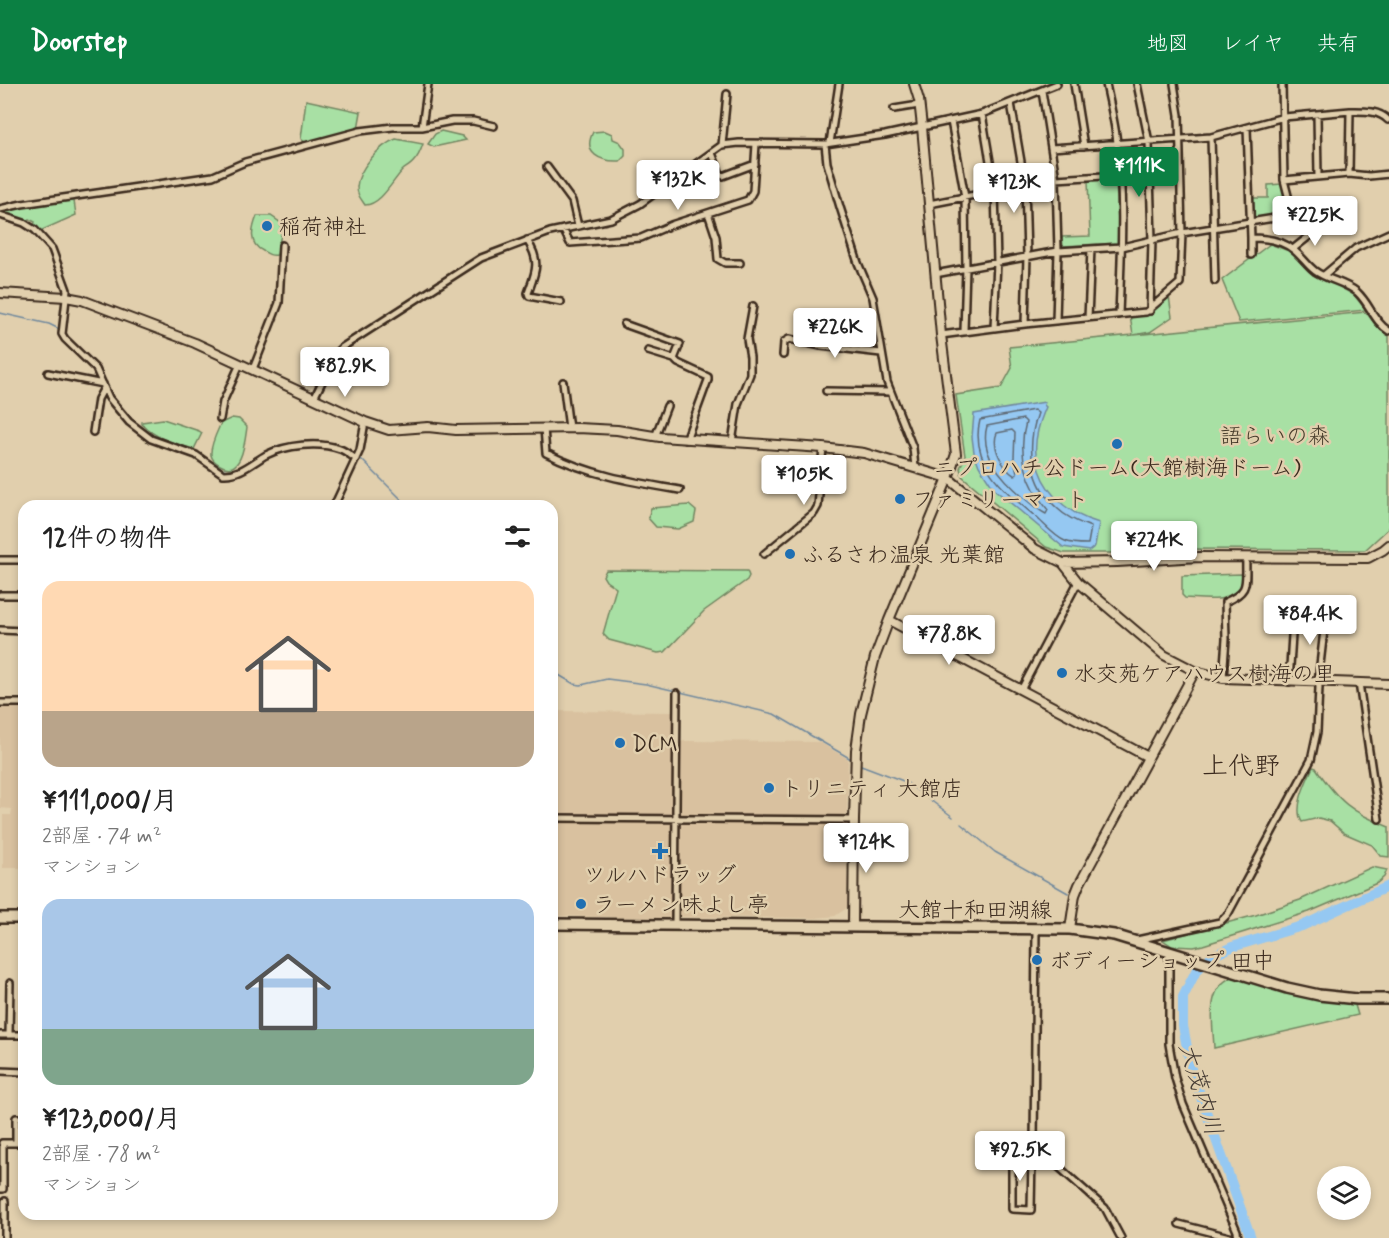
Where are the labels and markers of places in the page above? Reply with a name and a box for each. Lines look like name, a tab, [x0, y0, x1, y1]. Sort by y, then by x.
pin: ¥111K	[1097, 147, 1181, 198]
pin: ¥132K	[636, 160, 720, 211]
pin: ¥123K	[972, 163, 1056, 214]
pin: ¥225K	[1273, 196, 1357, 247]
place label: 稲荷神社	[279, 214, 367, 242]
marker: 稲荷神社	[260, 219, 274, 233]
pin: ¥226K	[793, 308, 877, 359]
pin: ¥82.9K	[296, 347, 394, 398]
marker: ニプロハチ公ドーム(大館樹海ドーム)	[1110, 437, 1124, 451]
pin: ¥105K	[762, 455, 846, 506]
place label: ニプロハチ公ドーム(大館樹海ドーム)	[933, 455, 1301, 483]
place label: ファミリーマート	[912, 487, 1088, 515]
marker: ファミリーマート	[893, 492, 907, 506]
pin: ¥224K	[1112, 521, 1196, 572]
place label: ふるさわ温泉 光葉館	[802, 542, 1005, 570]
marker: ふるさわ温泉 光葉館	[783, 547, 797, 561]
pin: ¥84.4K	[1261, 595, 1359, 646]
pin: ¥78.8K	[900, 615, 998, 666]
place label: 水交苑ケアハウス樹海の里	[1074, 661, 1336, 689]
marker: 水交苑ケアハウス樹海の里	[1055, 666, 1069, 680]
place label: DCM	[632, 731, 678, 759]
marker: DCM	[613, 736, 627, 750]
place label: トリニティ 大館店	[781, 776, 963, 804]
marker: トリニティ 大館店	[762, 781, 776, 795]
pin: ¥124K	[824, 823, 908, 874]
marker: ツルハドラッグ	[653, 844, 667, 858]
place label: ツルハドラッグ	[583, 862, 737, 890]
place label: ラーメン味よし亭	[593, 892, 769, 920]
marker: ラーメン味よし亭	[574, 897, 588, 911]
place label: ボディーショップ 田中	[1049, 948, 1275, 976]
marker: ボディーショップ 田中	[1030, 953, 1044, 967]
pin: ¥92.5K	[971, 1131, 1069, 1182]

